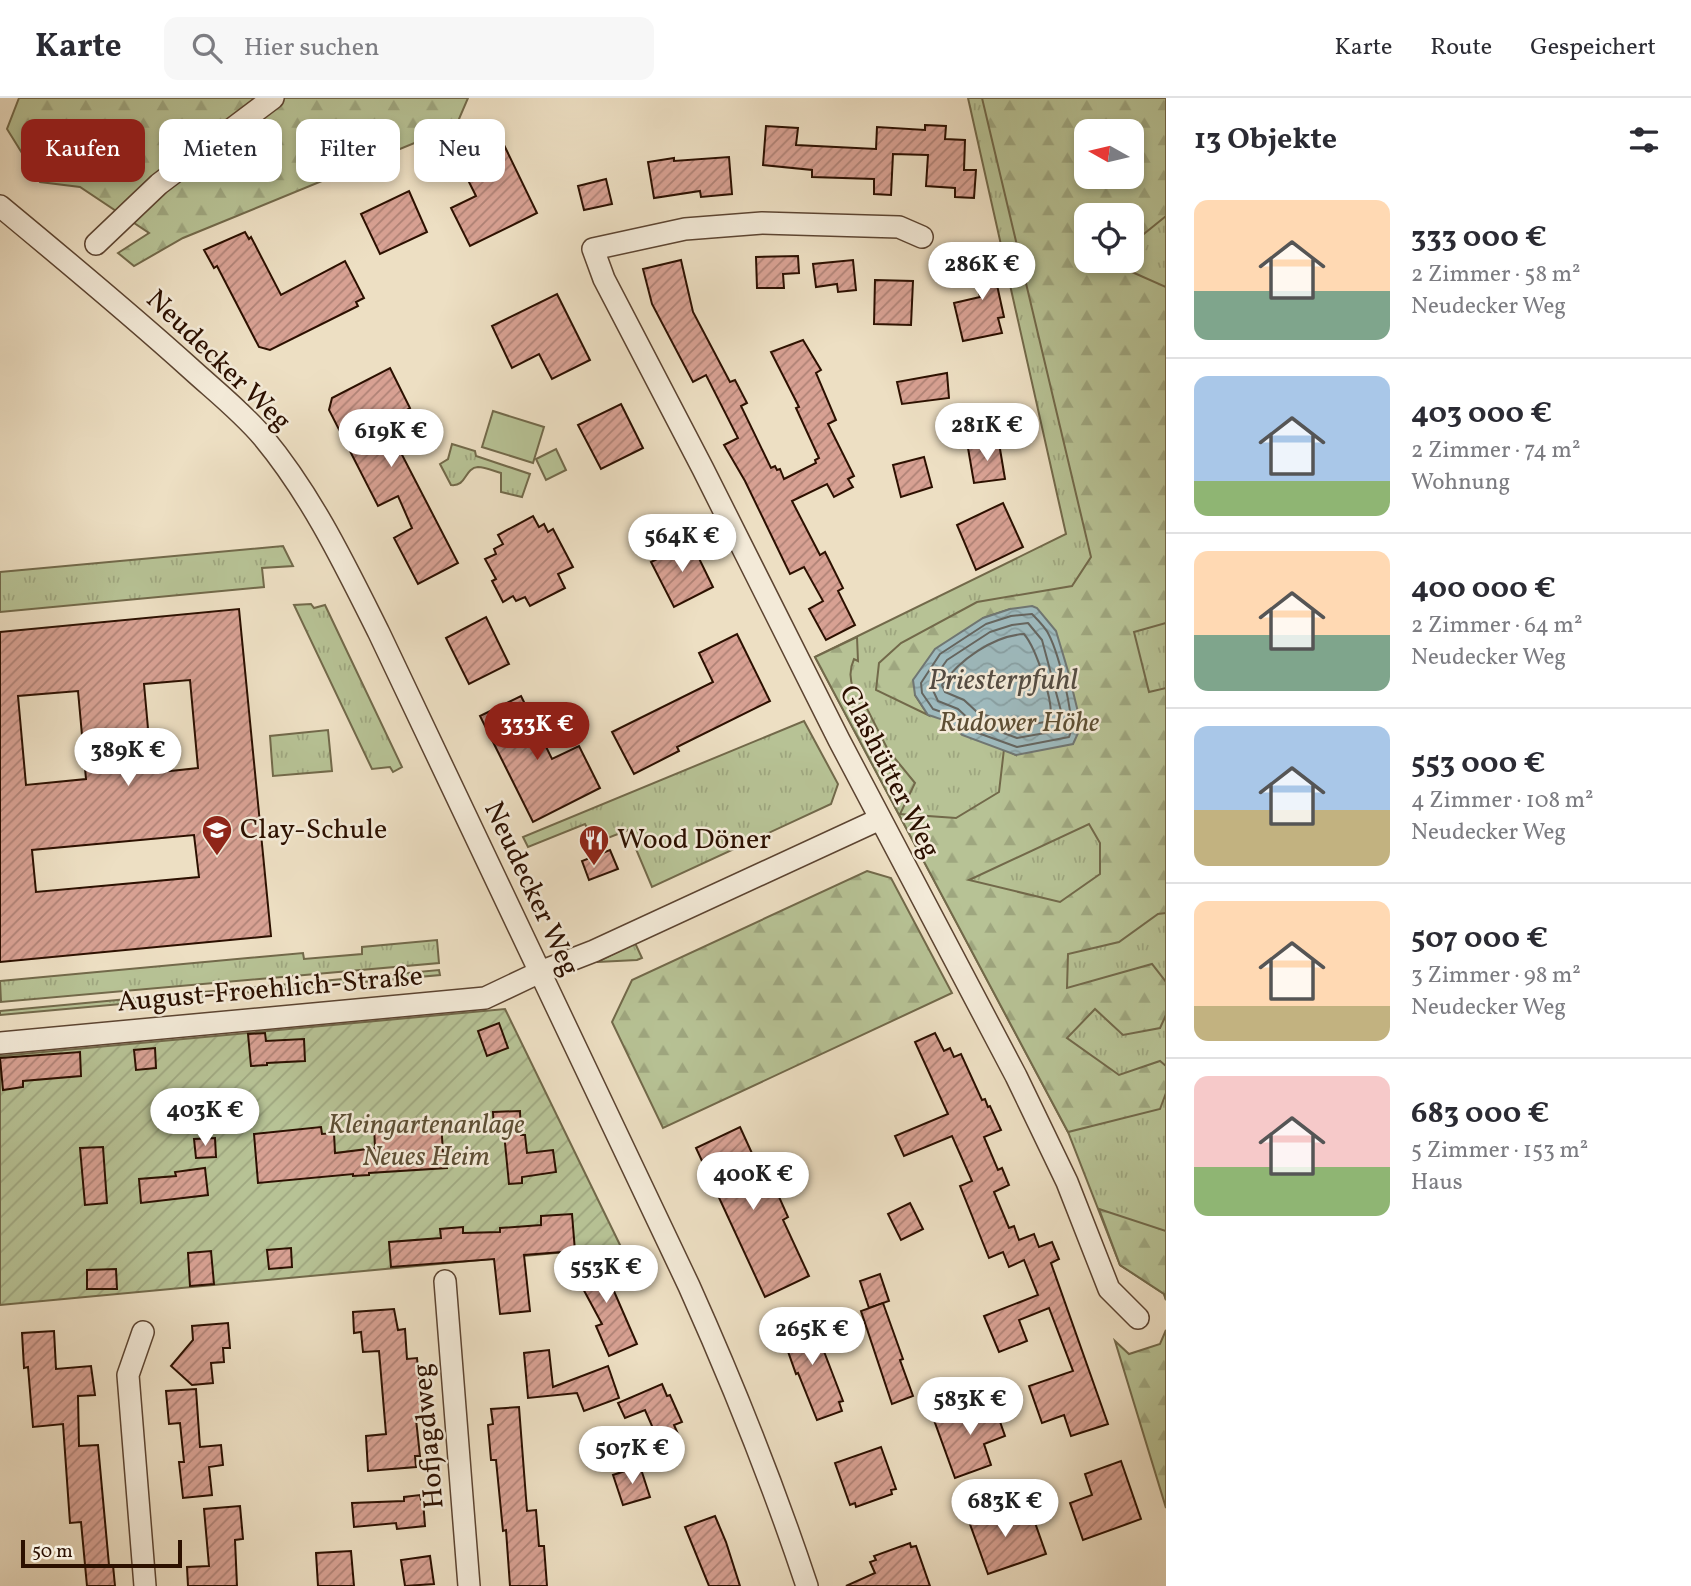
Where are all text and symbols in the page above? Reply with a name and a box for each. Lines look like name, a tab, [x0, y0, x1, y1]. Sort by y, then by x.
search box	[164, 17, 654, 80]
text: Karte	[35, 25, 122, 71]
icon: search	[188, 29, 226, 67]
text: Hier suchen	[244, 30, 380, 66]
text: Karte	[1335, 31, 1392, 65]
text: Route	[1430, 31, 1492, 65]
text: Gespeichert	[1530, 31, 1656, 65]
chip: Kaufen	[21, 119, 145, 182]
chip: Mieten	[159, 119, 282, 182]
chip: Filter	[296, 119, 400, 182]
chip: Neu	[414, 119, 505, 182]
north arrow	[1074, 119, 1144, 189]
map controls	[1074, 119, 1144, 273]
text: 13 Objekte	[1194, 119, 1337, 161]
icon: filters	[1625, 121, 1663, 159]
button: locate	[1074, 203, 1144, 273]
text: 333 000 €	[1411, 217, 1547, 259]
icon: home	[1250, 228, 1334, 312]
pin: 286K €	[925, 242, 1039, 302]
text: 286K €	[944, 249, 1020, 281]
text: 2 Zimmer · 58 m²	[1411, 259, 1581, 291]
street label: Neudecker Weg	[137, 281, 299, 441]
text: Neudecker Weg	[1411, 291, 1566, 323]
text: 403 000 €	[1411, 393, 1552, 435]
pin: 281K €	[930, 404, 1044, 463]
icon: home	[1250, 404, 1334, 488]
pin: 619K €	[334, 410, 448, 469]
text: 281K €	[951, 410, 1023, 442]
text: 619K €	[355, 416, 427, 448]
text: 2 Zimmer · 74 m²	[1411, 435, 1580, 467]
text: Wohnung	[1411, 467, 1510, 499]
pin: 564K €	[625, 514, 739, 574]
text: 564K €	[644, 521, 720, 553]
text: 400 000 €	[1411, 568, 1556, 610]
icon: home	[1250, 579, 1334, 663]
text: 2 Zimmer · 64 m²	[1411, 610, 1583, 642]
text: Neudecker Weg	[1411, 642, 1566, 674]
water label: Priesterpfuhl	[928, 660, 1078, 702]
street label: Glashütter Weg	[829, 679, 949, 865]
pin: 333K €	[480, 702, 594, 762]
park label: Rudower Höhe	[939, 704, 1099, 743]
text: 333K €	[500, 709, 574, 741]
pin: 389K €	[71, 728, 185, 788]
text: 389K €	[90, 735, 166, 767]
text: 553 000 €	[1411, 743, 1545, 785]
icon: home	[1250, 754, 1334, 838]
text: 4 Zimmer · 108 m²	[1411, 785, 1594, 817]
street label: Neudecker Weg	[473, 795, 589, 983]
place label: Clay-Schule	[240, 811, 387, 850]
school or university icon: Clay-Schule	[200, 813, 234, 857]
text: Neudecker Weg	[1411, 817, 1566, 849]
place label: Wood Döner	[617, 821, 771, 860]
restaurant icon: Wood Döner	[577, 823, 611, 867]
text: 507 000 €	[1411, 918, 1548, 960]
icon: home	[1250, 929, 1334, 1013]
street label: August-Froehlich-Straße	[116, 957, 424, 1023]
text: 3 Zimmer · 98 m²	[1411, 960, 1581, 992]
text: Neudecker Weg	[1411, 992, 1566, 1024]
pin: 403K €	[148, 1088, 262, 1148]
text: 683 000 €	[1411, 1093, 1549, 1135]
text: 403K €	[166, 1095, 244, 1127]
icon: home	[1250, 1104, 1334, 1188]
park label: Kleingartenanlage Neues Heim	[327, 1106, 525, 1177]
text: 5 Zimmer · 153 m²	[1411, 1135, 1588, 1167]
pin: 400K €	[696, 1152, 810, 1212]
text: 400K €	[713, 1159, 793, 1191]
text: Haus	[1411, 1167, 1463, 1199]
pin: 553K €	[549, 1246, 663, 1305]
text: 553K €	[570, 1252, 642, 1284]
pin: 265K €	[755, 1308, 869, 1367]
text: 265K €	[775, 1314, 849, 1346]
street label: Hofjagdweg	[403, 1362, 455, 1510]
pin: 583K €	[913, 1378, 1027, 1437]
text: 583K €	[933, 1384, 1007, 1416]
pin: 507K €	[575, 1426, 689, 1486]
text: 507K €	[595, 1433, 669, 1465]
pin: 683K €	[948, 1480, 1062, 1539]
text: 683K €	[967, 1486, 1043, 1518]
scale bar	[21, 1537, 182, 1569]
text: 50 m	[32, 1539, 73, 1565]

